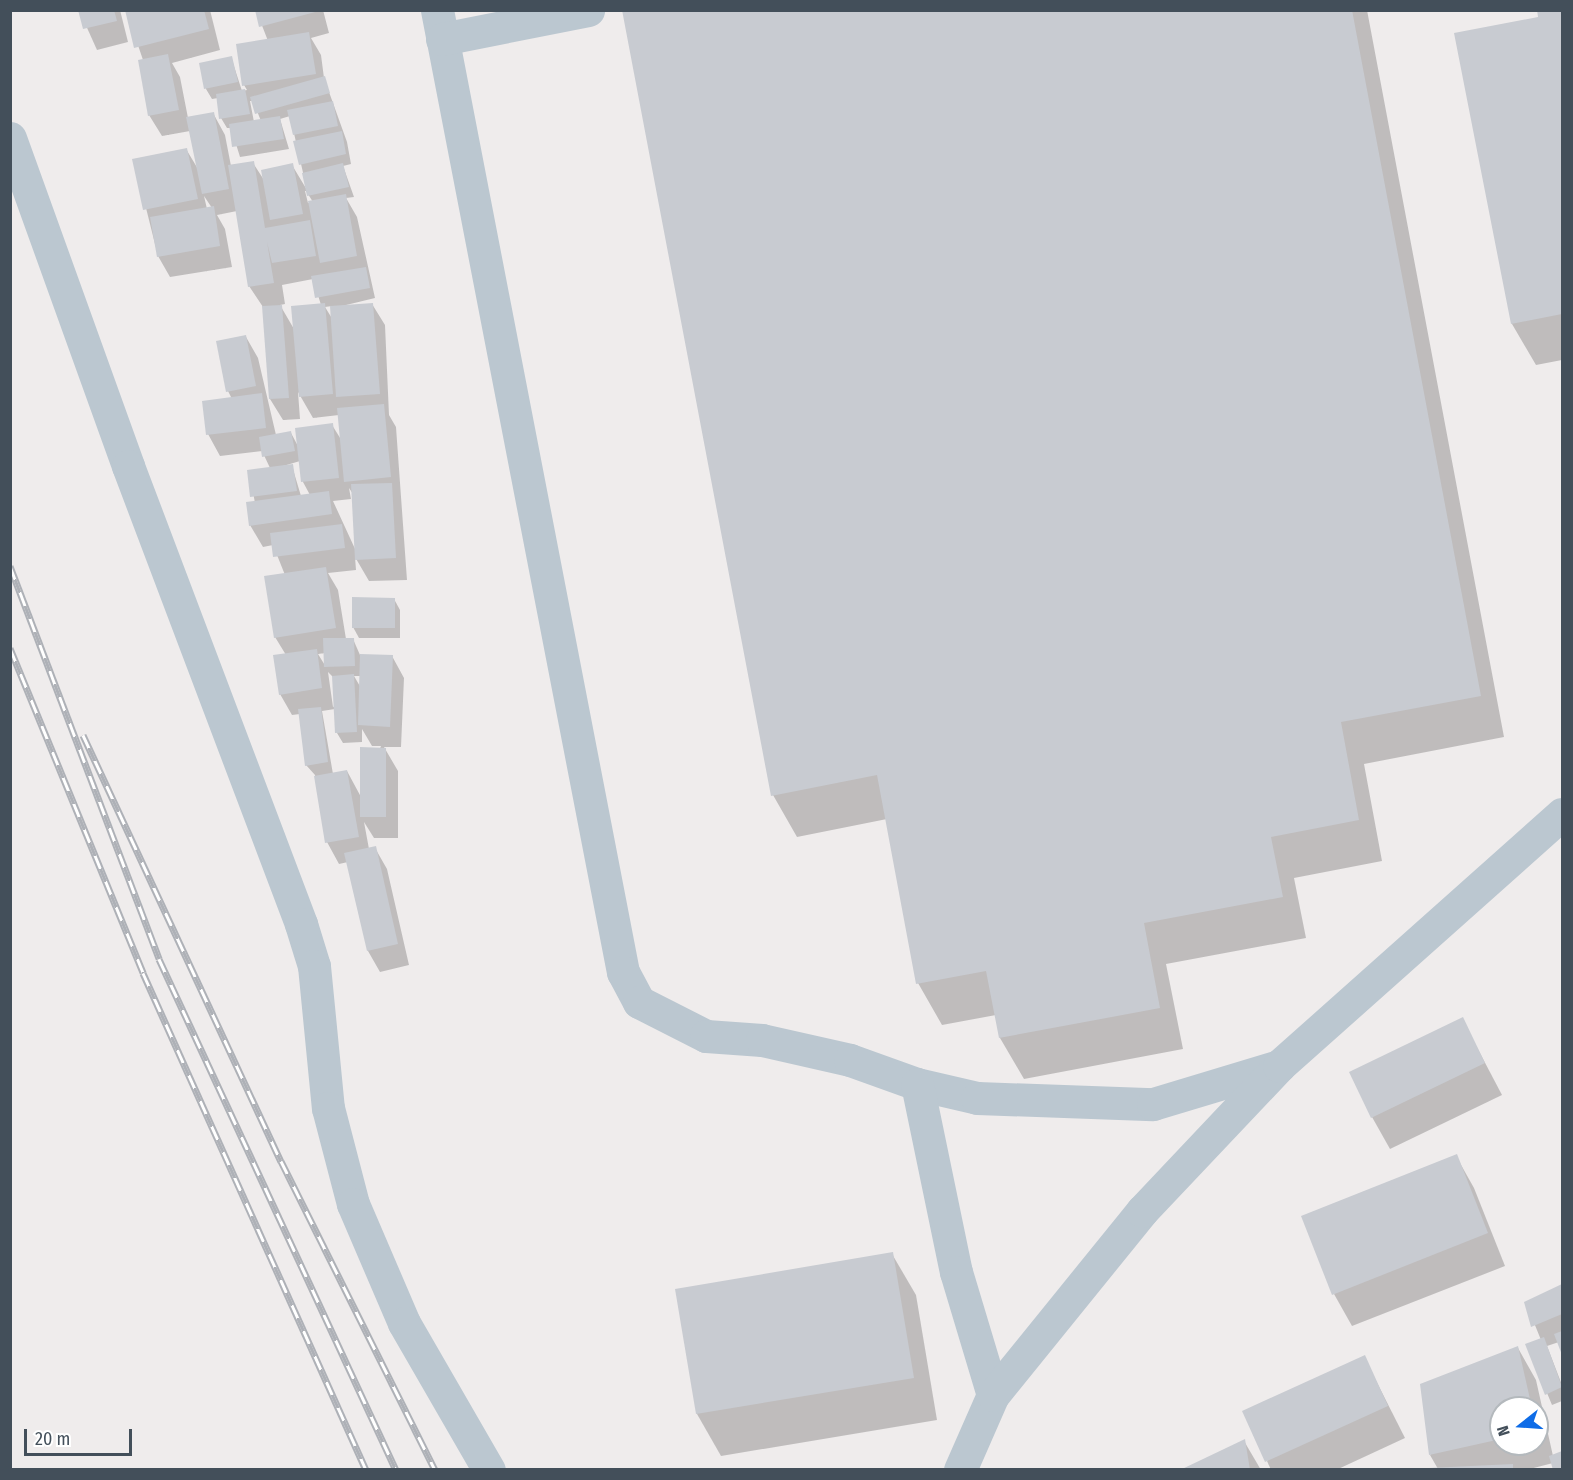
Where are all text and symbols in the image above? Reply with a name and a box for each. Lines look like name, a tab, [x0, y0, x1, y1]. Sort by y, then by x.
north arrow	[1489, 1396, 1549, 1456]
scale bar	[27, 1417, 135, 1455]
text: N	[1493, 1423, 1514, 1438]
text: 20 m	[35, 1428, 70, 1450]

